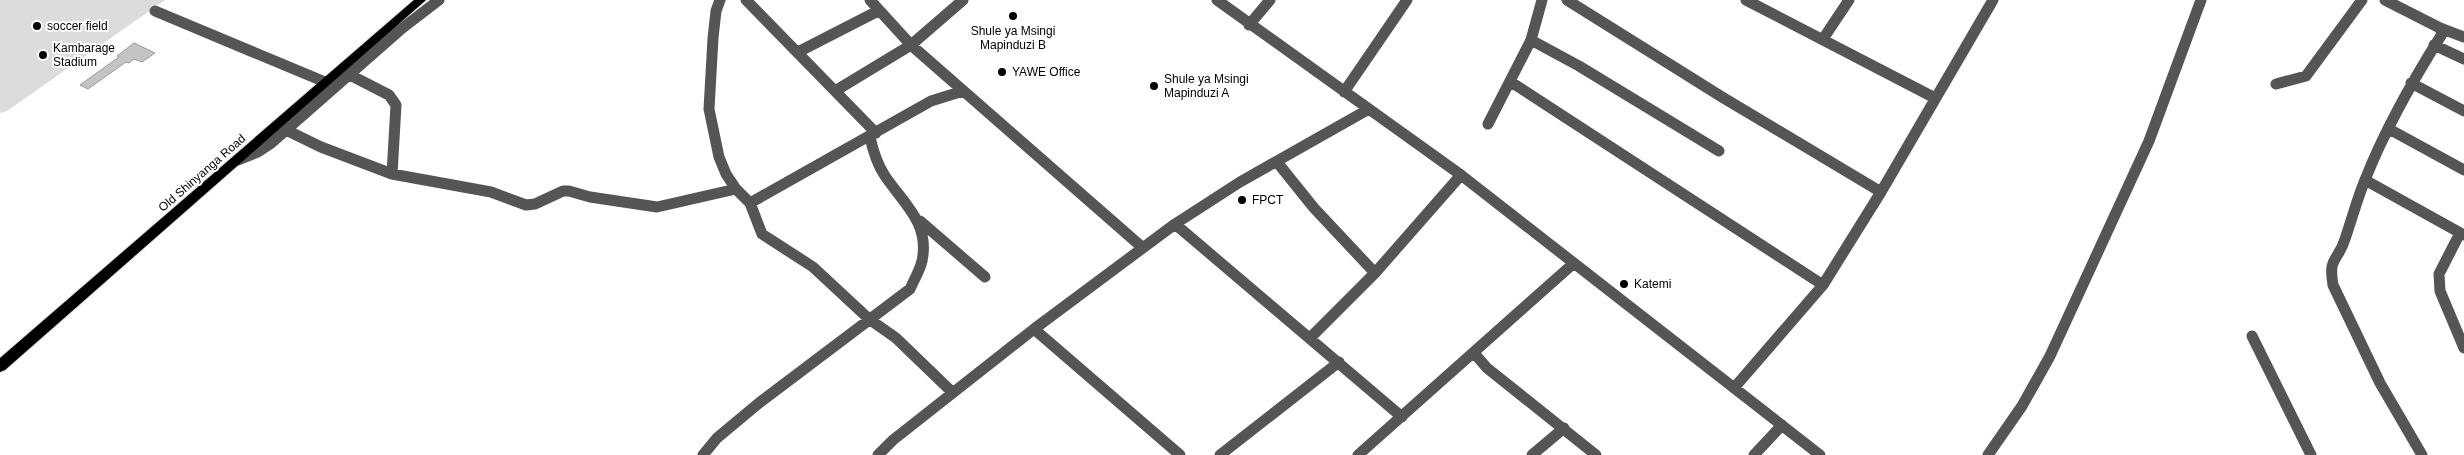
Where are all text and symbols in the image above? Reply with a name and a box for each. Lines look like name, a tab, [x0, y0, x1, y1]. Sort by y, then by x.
marker: Shule ya Msingi Mapinduzi B	[1007, 10, 1019, 22]
place label: soccer field	[47, 19, 108, 33]
marker: soccer field	[31, 20, 43, 32]
place label: Shule ya Msingi Mapinduzi B	[971, 24, 1055, 52]
place label: Kambarage Stadium	[53, 41, 115, 69]
marker: Kambarage Stadium	[37, 49, 49, 61]
place label: YAWE Office	[1012, 65, 1081, 79]
marker: YAWE Office	[996, 66, 1008, 78]
place label: Shule ya Msingi Mapinduzi A	[1164, 72, 1249, 100]
marker: Shule ya Msingi Mapinduzi A	[1148, 80, 1160, 92]
street label: Old Shinyanga Road	[156, 131, 248, 215]
place label: FPCT	[1252, 193, 1284, 207]
marker: FPCT	[1236, 194, 1248, 206]
place label: Katemi	[1634, 277, 1671, 291]
marker: Katemi	[1618, 278, 1630, 290]

